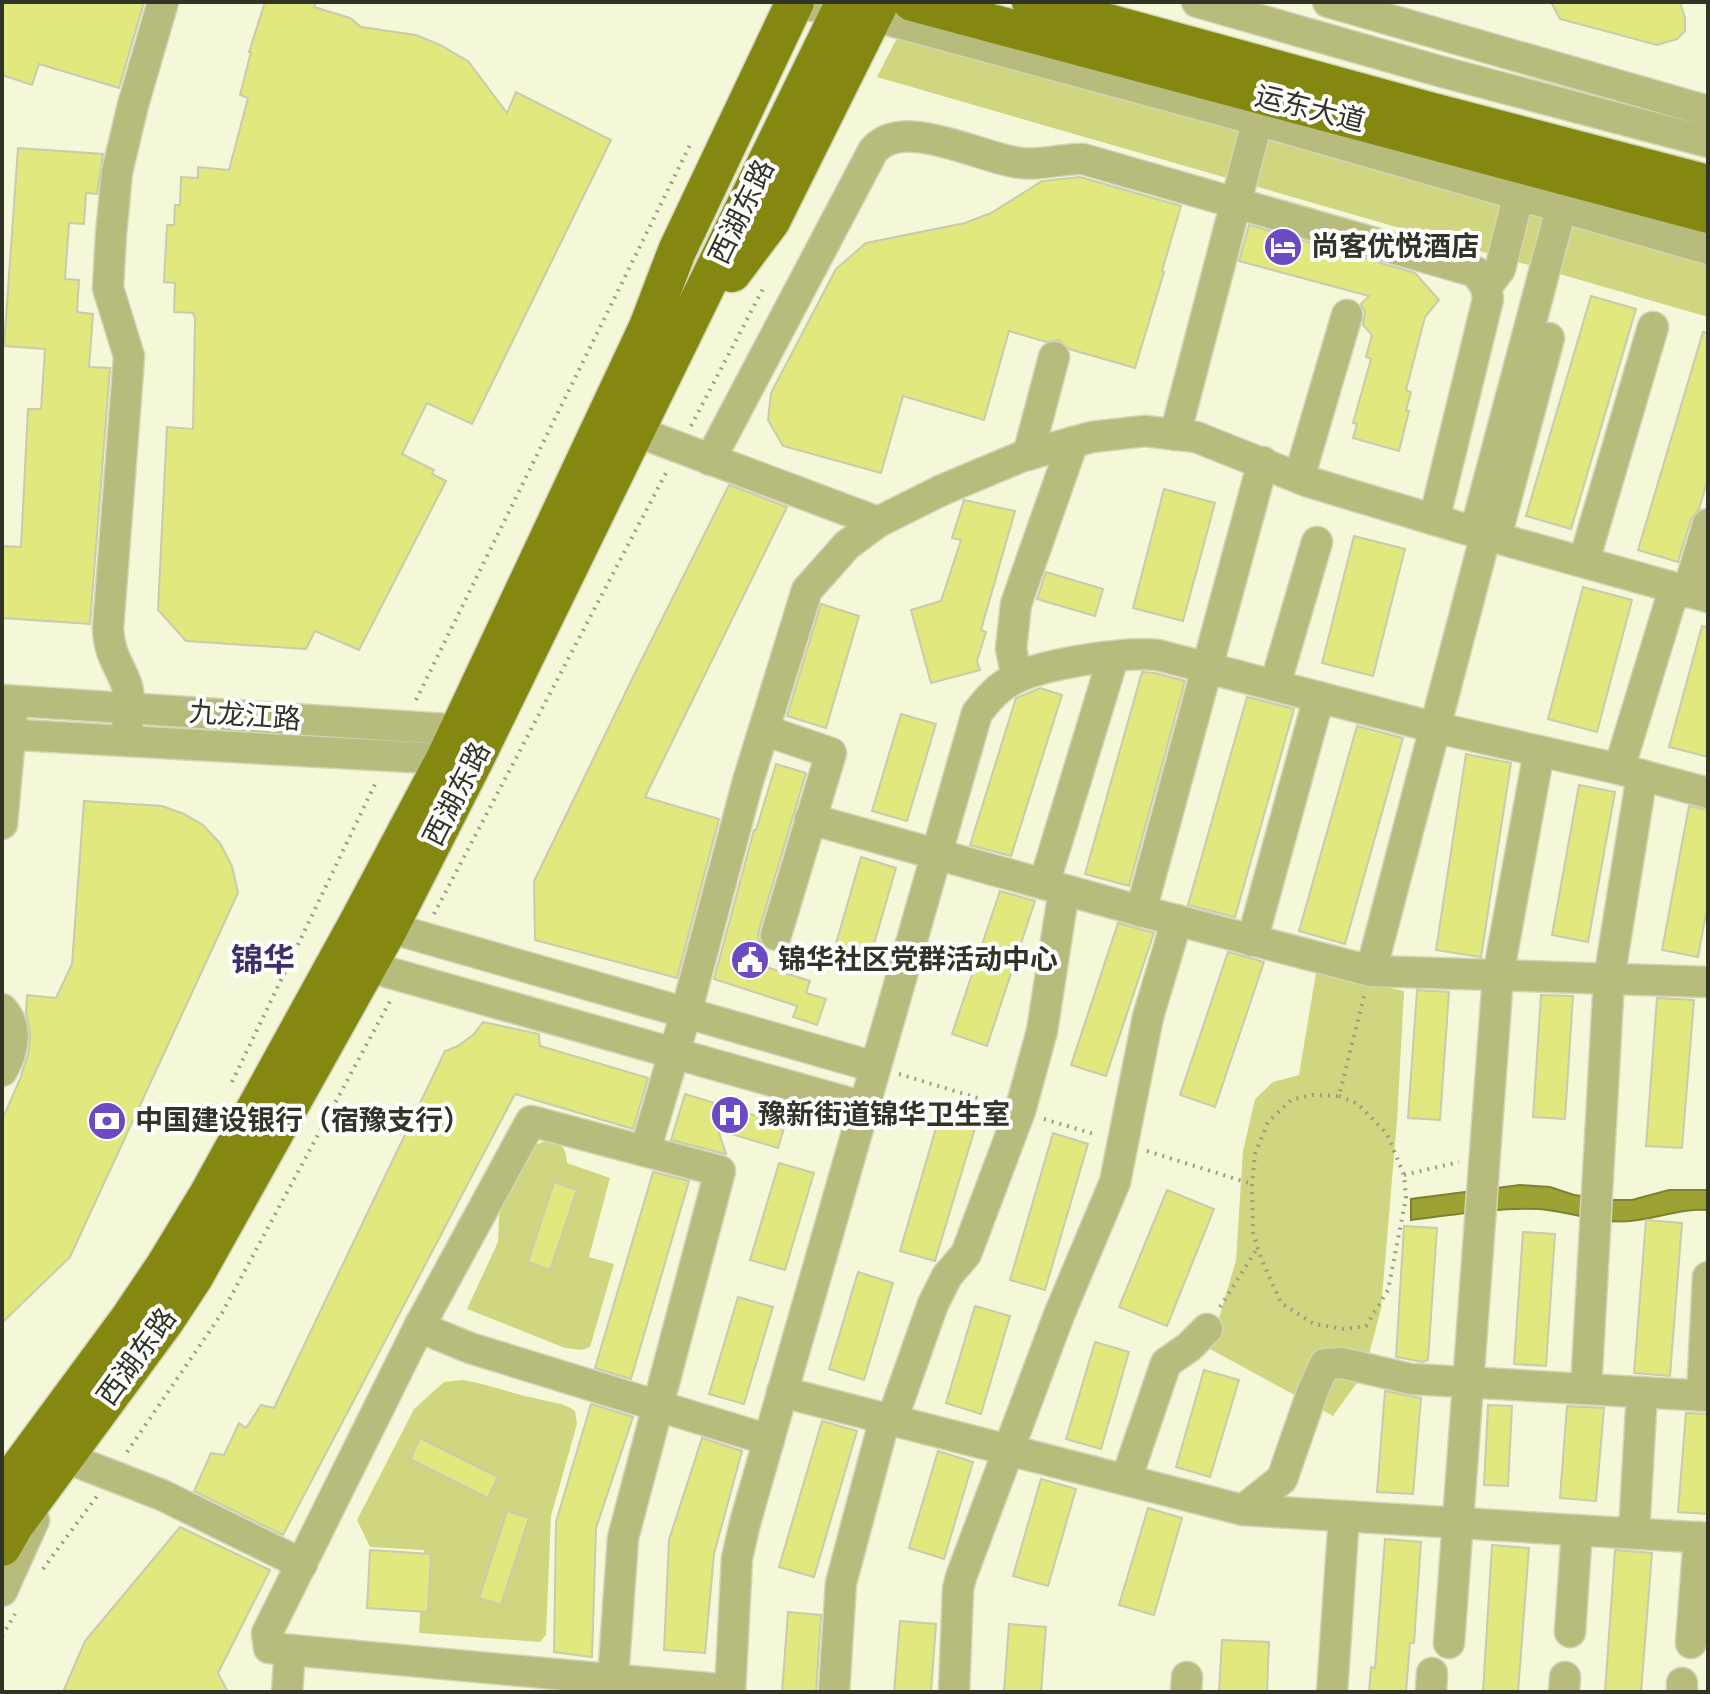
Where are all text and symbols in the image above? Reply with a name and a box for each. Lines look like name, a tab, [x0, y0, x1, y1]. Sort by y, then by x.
street label: 运东大道	[1252, 79, 1368, 139]
street label: 西湖东路	[702, 154, 782, 270]
hotel icon: 尚客优悦酒店	[1262, 226, 1304, 268]
place label: 尚客优悦酒店	[1311, 230, 1479, 264]
street label: 九龙江路	[188, 695, 302, 737]
street label: 西湖东路	[416, 736, 498, 852]
public building icon: 锦华社区党群活动中心	[729, 939, 771, 981]
district label: 锦华	[231, 941, 295, 980]
place label: 锦华社区党群活动中心	[778, 943, 1058, 977]
hospital icon: 豫新街道锦华卫生室	[709, 1094, 751, 1136]
place label: 豫新街道锦华卫生室	[758, 1098, 1010, 1132]
bank icon: 中国建设银行（宿豫支行）	[86, 1100, 128, 1142]
place label: 中国建设银行（宿豫支行）	[135, 1104, 471, 1138]
street label: 西湖东路	[90, 1302, 184, 1412]

